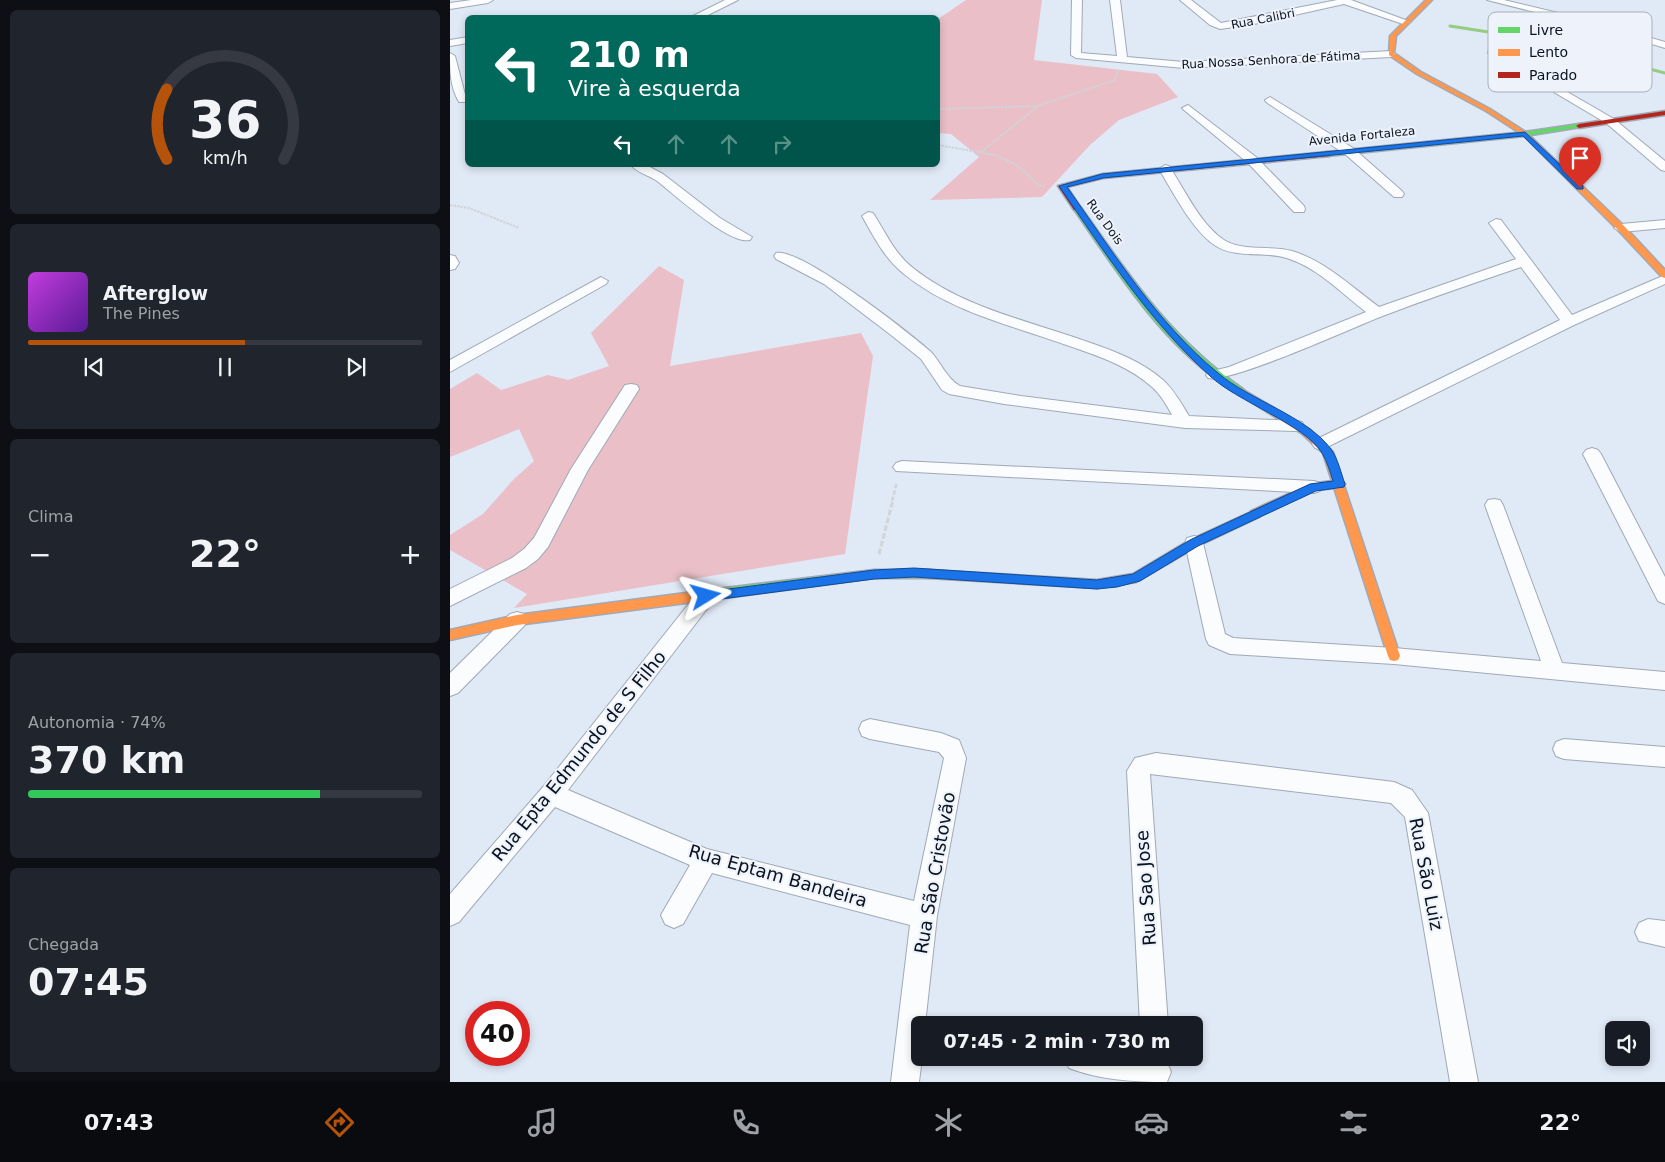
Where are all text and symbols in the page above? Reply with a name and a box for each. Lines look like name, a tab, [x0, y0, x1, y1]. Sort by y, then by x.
street label: Rua Calibri	[1230, 6, 1296, 32]
legend	[1488, 12, 1652, 92]
text: Livre	[1529, 22, 1563, 38]
icon: left	[485, 35, 550, 100]
text: 210 m	[568, 35, 690, 75]
text: Lento	[1529, 44, 1568, 60]
street label: Rua Nossa Senhora de Fátima	[1181, 48, 1361, 72]
text: Parado	[1529, 67, 1577, 83]
text: Vire à esquerda	[568, 76, 741, 101]
text: 36	[189, 90, 261, 150]
street label: Avenida Fortaleza	[1308, 123, 1416, 149]
icon: left	[609, 130, 637, 158]
icon: ahead	[662, 130, 690, 158]
icon: ahead	[715, 130, 743, 158]
icon: right	[768, 130, 796, 158]
pin	[1559, 137, 1601, 188]
icon: arrive	[1566, 144, 1594, 172]
text: km/h	[202, 147, 248, 168]
street label: Rua Dois	[1084, 197, 1126, 247]
text: Afterglow	[103, 282, 208, 304]
text: The Pines	[103, 304, 180, 323]
icon: previous	[80, 353, 108, 381]
icon: pause	[211, 353, 239, 381]
icon: next	[342, 353, 370, 381]
text: Clima	[28, 507, 73, 526]
text: 22°	[189, 532, 261, 576]
text: −	[28, 538, 51, 571]
text: +	[399, 538, 422, 571]
position arrow	[679, 569, 731, 621]
street label: Rua Epta Edmundo de S Filho	[487, 646, 670, 865]
text: Autonomia · 74%	[28, 713, 166, 732]
text: 370 km	[28, 738, 185, 782]
street label: Rua São Cristovão	[910, 790, 959, 956]
street label: Rua São Luiz	[1405, 816, 1448, 932]
street label: Rua Sao Jose	[1131, 830, 1160, 947]
street label: Rua Eptam Bandeira	[686, 840, 870, 911]
text: Chegada	[28, 935, 99, 954]
text: 07:45	[28, 960, 149, 1004]
speed limit sign: 40	[465, 1001, 530, 1066]
map controls	[1605, 1021, 1650, 1066]
button: sound	[1605, 1021, 1650, 1066]
text: 07:45 · 2 min · 730 m	[943, 1030, 1171, 1052]
icon: directions	[322, 1105, 357, 1140]
icon: music	[525, 1105, 560, 1140]
icon: phone	[728, 1105, 763, 1140]
icon: climate	[931, 1105, 966, 1140]
icon: car	[1134, 1105, 1169, 1140]
icon: filters	[1336, 1105, 1371, 1140]
text: 07:43	[84, 1110, 154, 1135]
text: 22°	[1539, 1110, 1581, 1135]

